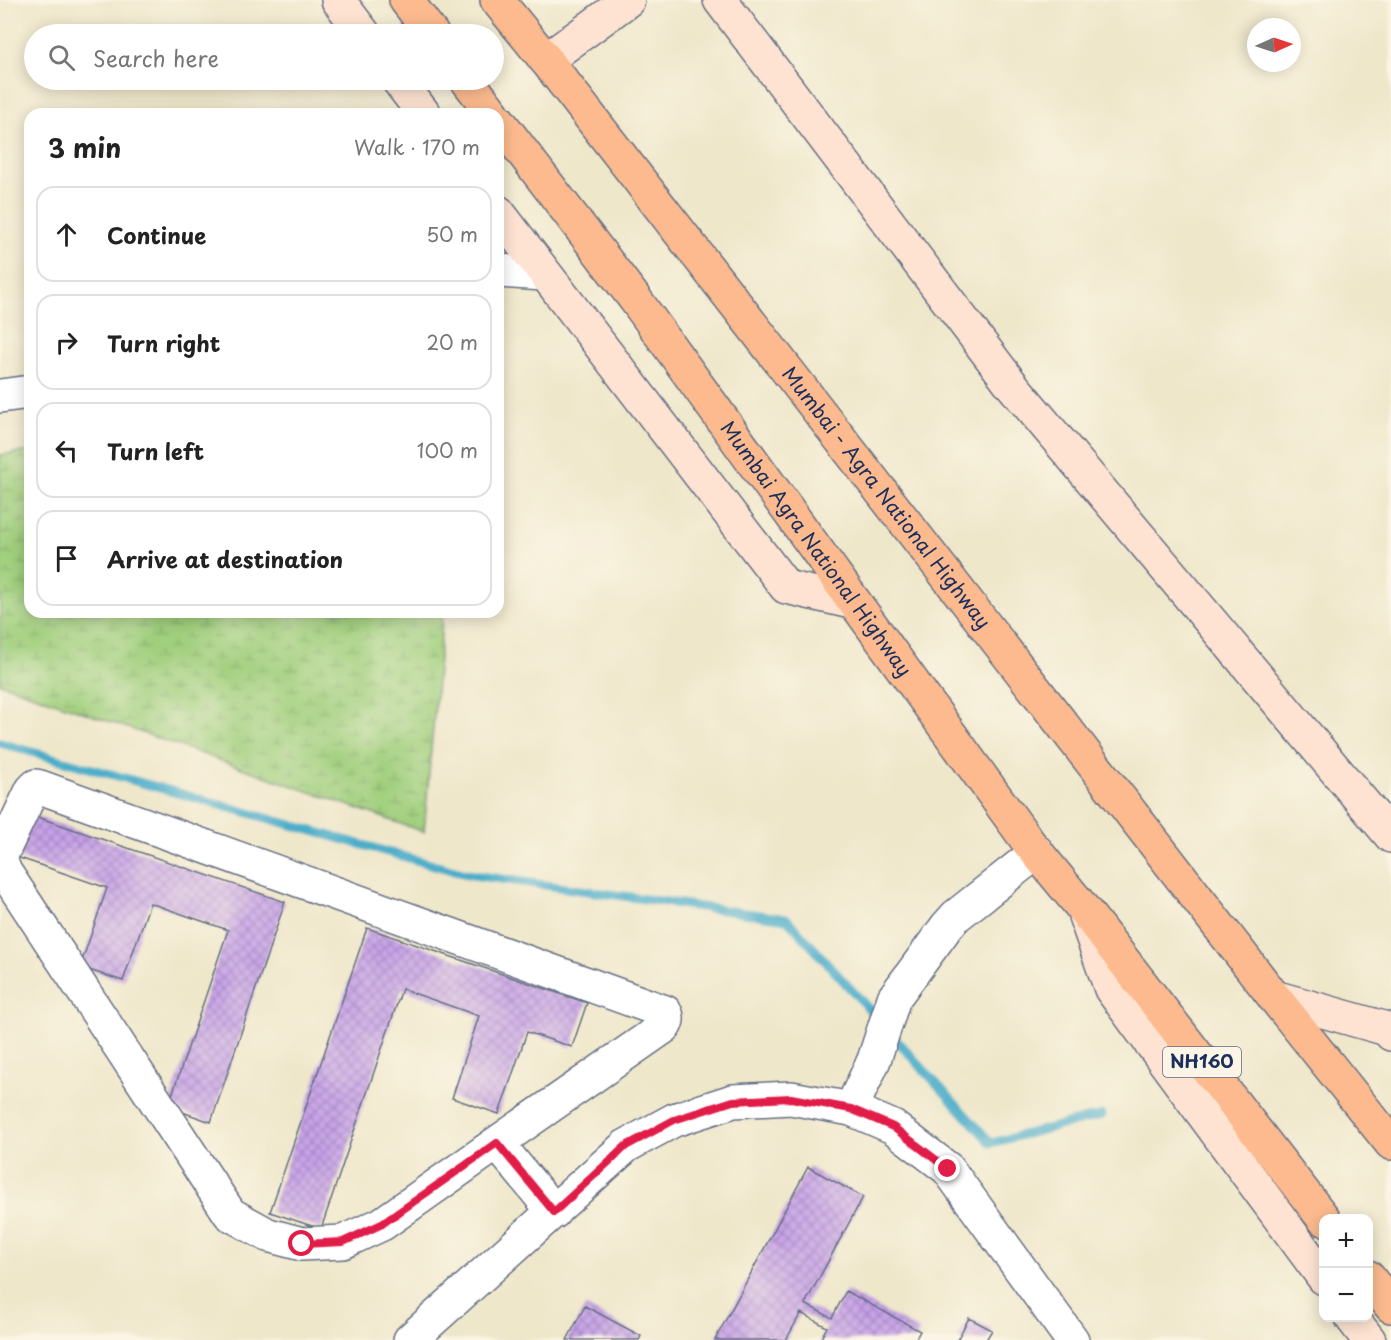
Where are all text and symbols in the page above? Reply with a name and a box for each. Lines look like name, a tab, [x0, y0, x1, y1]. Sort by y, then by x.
north arrow	[1247, 18, 1301, 72]
search box	[24, 24, 504, 90]
icon: search	[45, 41, 78, 74]
text: Search here	[93, 41, 219, 74]
text: 3 min	[48, 128, 121, 167]
text: Walk · 170 m	[354, 132, 480, 162]
icon: ahead	[50, 218, 83, 251]
text: Continue	[107, 218, 206, 251]
text: 50 m	[426, 219, 478, 249]
icon: right	[50, 326, 83, 359]
text: Turn right	[107, 326, 220, 359]
text: 20 m	[426, 327, 478, 357]
street label: Mumbai - Agra National Highway	[775, 360, 999, 635]
street label: Mumbai Agra National Highway	[714, 414, 920, 682]
icon: left	[50, 434, 83, 467]
text: Turn left	[107, 434, 204, 467]
text: 100 m	[417, 435, 478, 465]
icon: arrive	[50, 542, 83, 575]
text: Arrive at destination	[107, 542, 343, 575]
road number: NH160	[1163, 1047, 1241, 1077]
route end	[934, 1155, 960, 1181]
map controls	[1319, 1214, 1373, 1322]
button: +	[1319, 1214, 1373, 1268]
route start	[288, 1230, 314, 1256]
button: −	[1319, 1268, 1373, 1322]

